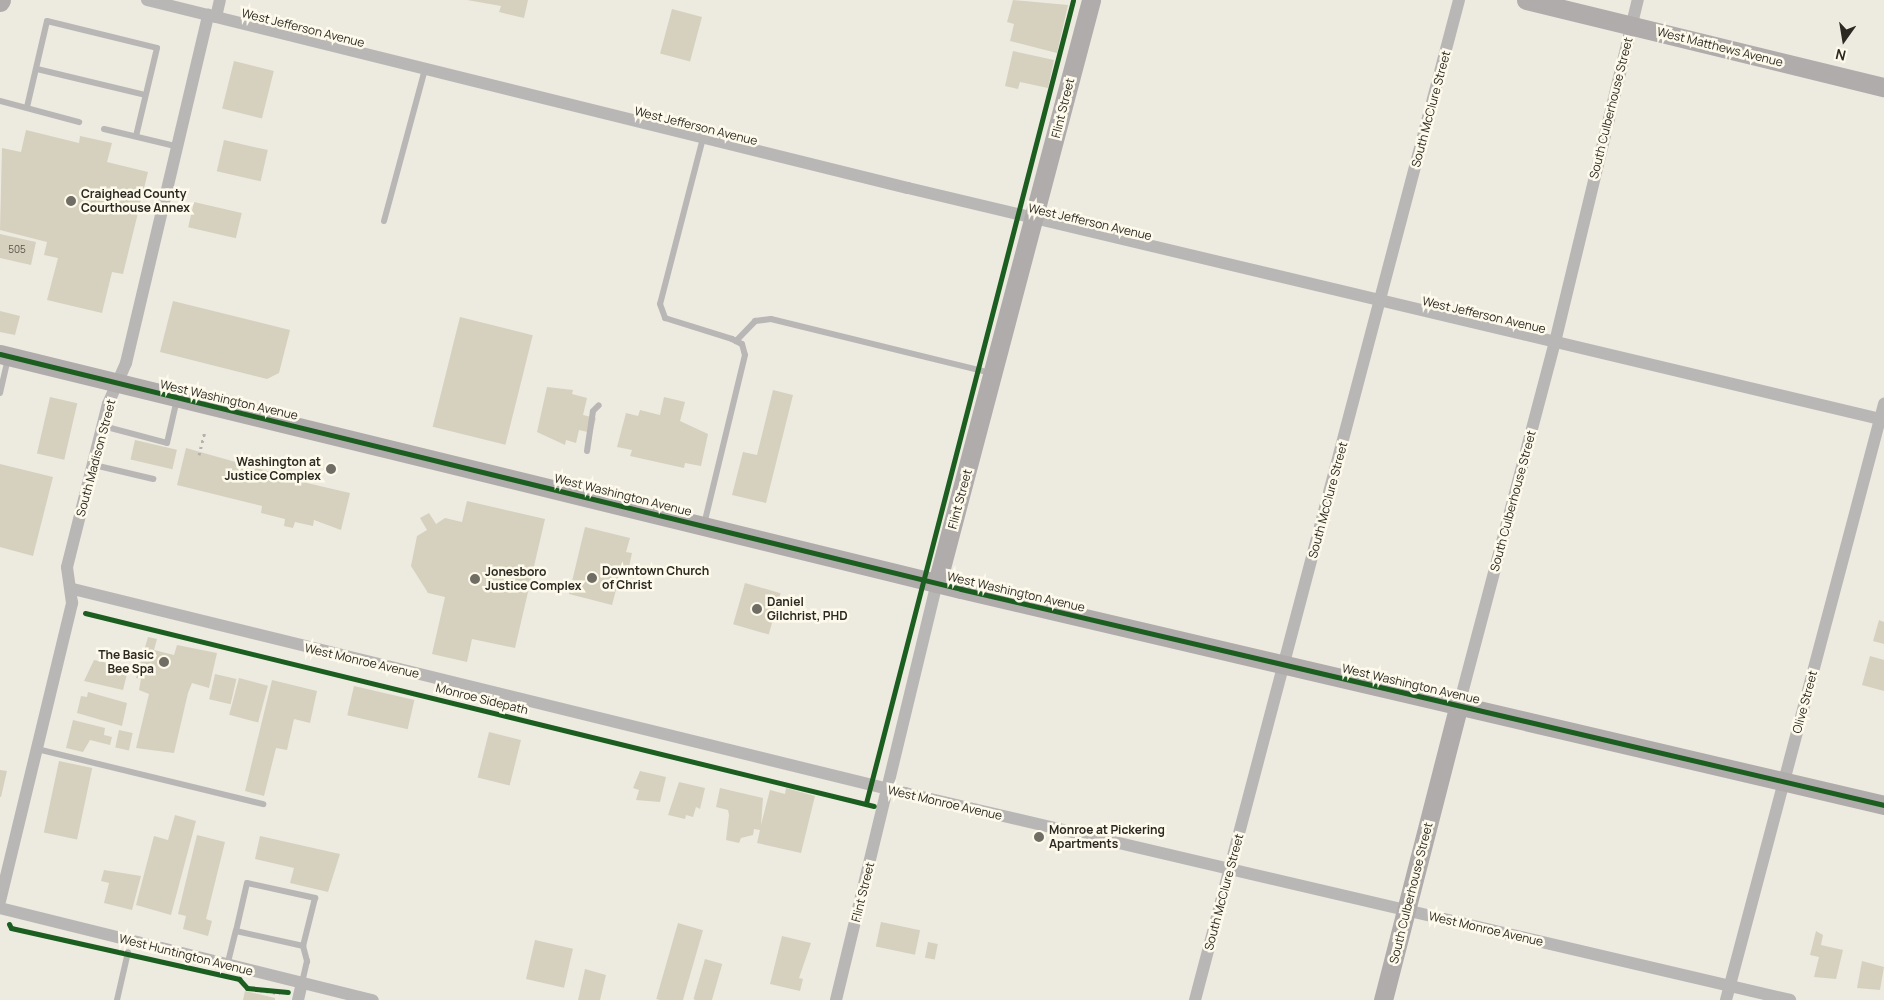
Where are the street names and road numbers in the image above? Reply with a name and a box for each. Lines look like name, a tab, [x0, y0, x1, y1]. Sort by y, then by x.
street label: West Jefferson Avenue	[240, 6, 366, 50]
street label: West Matthews Avenue	[1656, 24, 1784, 70]
street label: South Culberhouse Street	[1586, 36, 1636, 180]
street label: South McClure Street	[1409, 49, 1453, 169]
street label: Flint Street	[1049, 77, 1077, 139]
street label: West Jefferson Avenue	[633, 104, 759, 148]
street label: West Jefferson Avenue	[1027, 201, 1153, 243]
street label: West Jefferson Avenue	[1421, 294, 1547, 336]
street label: West Washington Avenue	[159, 377, 299, 423]
street label: South Madison Street	[73, 398, 119, 518]
street label: South Culberhouse Street	[1487, 429, 1539, 573]
street label: South McClure Street	[1306, 440, 1350, 560]
street label: Flint Street	[945, 468, 975, 530]
street label: West Washington Avenue	[553, 471, 693, 519]
street label: West Washington Avenue	[946, 569, 1086, 615]
street label: West Monroe Avenue	[303, 641, 421, 681]
street label: West Washington Avenue	[1341, 661, 1481, 707]
street label: Olive Street	[1790, 669, 1820, 735]
street label: Monroe Sidepath	[434, 681, 530, 717]
street label: West Monroe Avenue	[886, 783, 1004, 823]
street label: South Culberhouse Street	[1386, 821, 1436, 965]
street label: South McClure Street	[1202, 832, 1246, 952]
street label: Flint Street	[849, 861, 877, 923]
street label: West Monroe Avenue	[1427, 909, 1545, 949]
street label: West Huntington Avenue	[117, 931, 255, 979]

